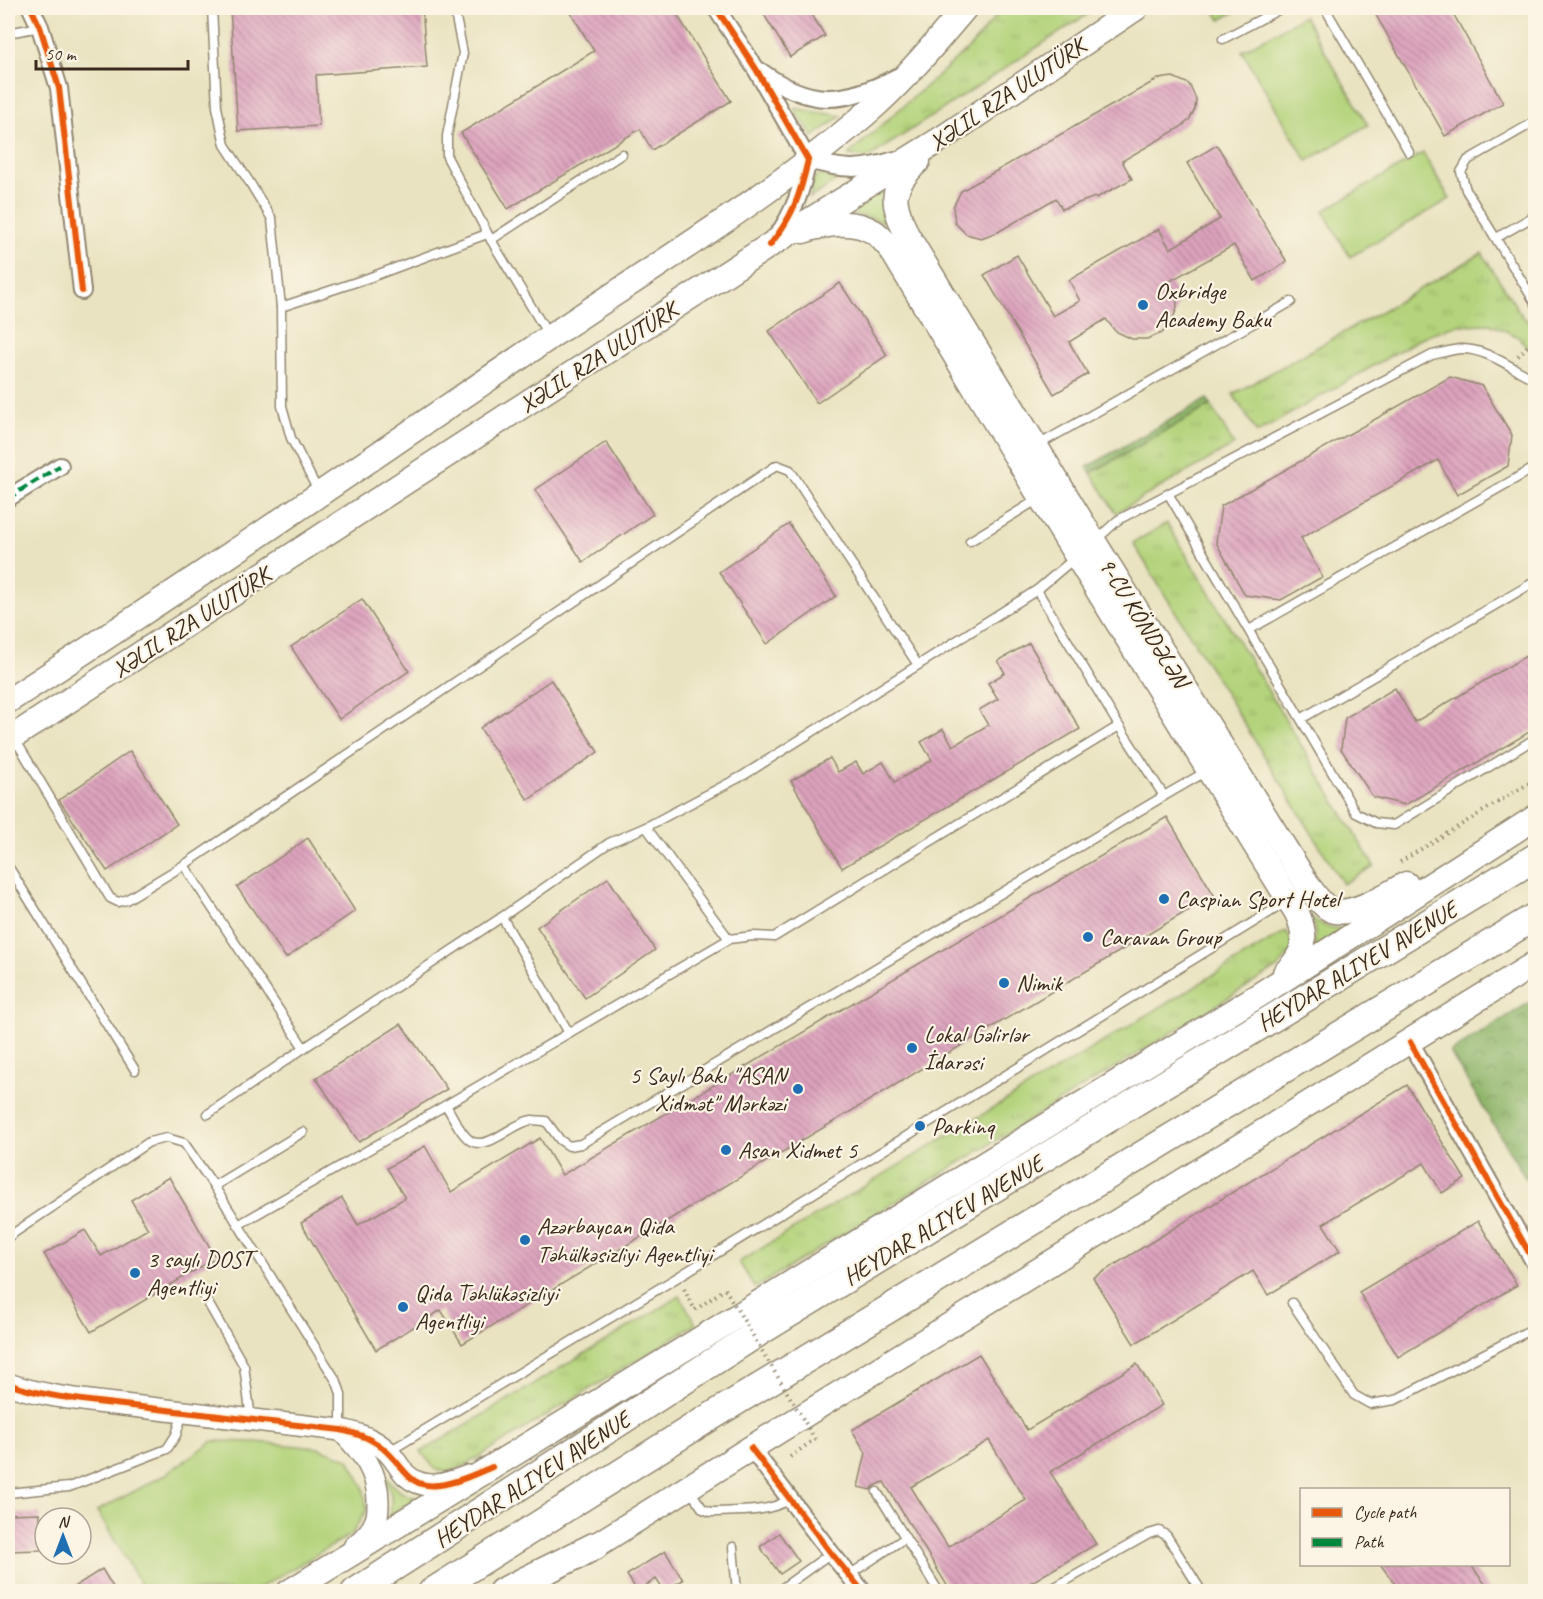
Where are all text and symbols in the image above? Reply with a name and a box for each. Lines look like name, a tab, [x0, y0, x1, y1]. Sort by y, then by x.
street label: XƏLIL RZA ULUTÜRK	[923, 28, 1094, 157]
scale bar	[36, 33, 188, 71]
text: 50 m	[45, 43, 78, 65]
place label: Oxbridge Academy Baku	[1155, 276, 1273, 334]
street label: XƏLIL RZA ULUTÜRK	[514, 293, 686, 419]
marker: Oxbridge Academy Baku	[1136, 298, 1150, 312]
street label: 9-CU KÖNDƏLƏN	[1092, 551, 1198, 696]
street label: XƏLIL RZA ULUTÜRK	[107, 558, 279, 684]
place label: Caspian Sport Hotel	[1176, 884, 1343, 914]
marker: Caspian Sport Hotel	[1157, 892, 1171, 906]
street label: HEYDAR ALIYEV AVENUE	[1251, 893, 1465, 1038]
place label: Caravan Group	[1100, 922, 1223, 952]
marker: Caravan Group	[1081, 930, 1095, 944]
place label: Nimik	[1016, 968, 1064, 998]
marker: Nimik	[997, 976, 1011, 990]
place label: Lokal Gəlirlər İdarəsi	[924, 1019, 1031, 1077]
marker: Lokal Gəlirlər İdarəsi	[905, 1041, 919, 1055]
place label: 5 Saylı Bakı "ASAN Xidmət" Mərkəzi	[629, 1060, 789, 1118]
marker: 5 Saylı Bakı "ASAN Xidmət" Mərkəzi	[791, 1082, 805, 1096]
place label: Parkinq	[932, 1111, 996, 1141]
marker: Parkinq	[913, 1119, 927, 1133]
place label: Asan Xidmet 5	[738, 1135, 859, 1165]
marker: Asan Xidmet 5	[719, 1143, 733, 1157]
street label: HEYDAR ALIYEV AVENUE	[837, 1147, 1051, 1292]
place label: Azərbaycan Qida Təhülkəsizliyi Agentliyi	[537, 1211, 716, 1269]
marker: Azərbaycan Qida Təhülkəsizliyi Agentliyi	[518, 1233, 532, 1247]
place label: 3 saylı DOST Agentliyi	[147, 1244, 259, 1302]
marker: 3 saylı DOST Agentliyi	[128, 1266, 142, 1280]
place label: Qida Təhlükəsizliyi Agentliyi	[415, 1278, 561, 1336]
marker: Qida Təhlükəsizliyi Agentliyi	[396, 1300, 410, 1314]
street label: HEYDAR ALIYEV AVENUE	[428, 1403, 638, 1554]
legend	[1300, 1488, 1510, 1566]
text: Cycle path	[1354, 1501, 1417, 1523]
north arrow	[33, 1506, 93, 1566]
text: N	[58, 1512, 71, 1532]
text: Path	[1354, 1531, 1384, 1553]

